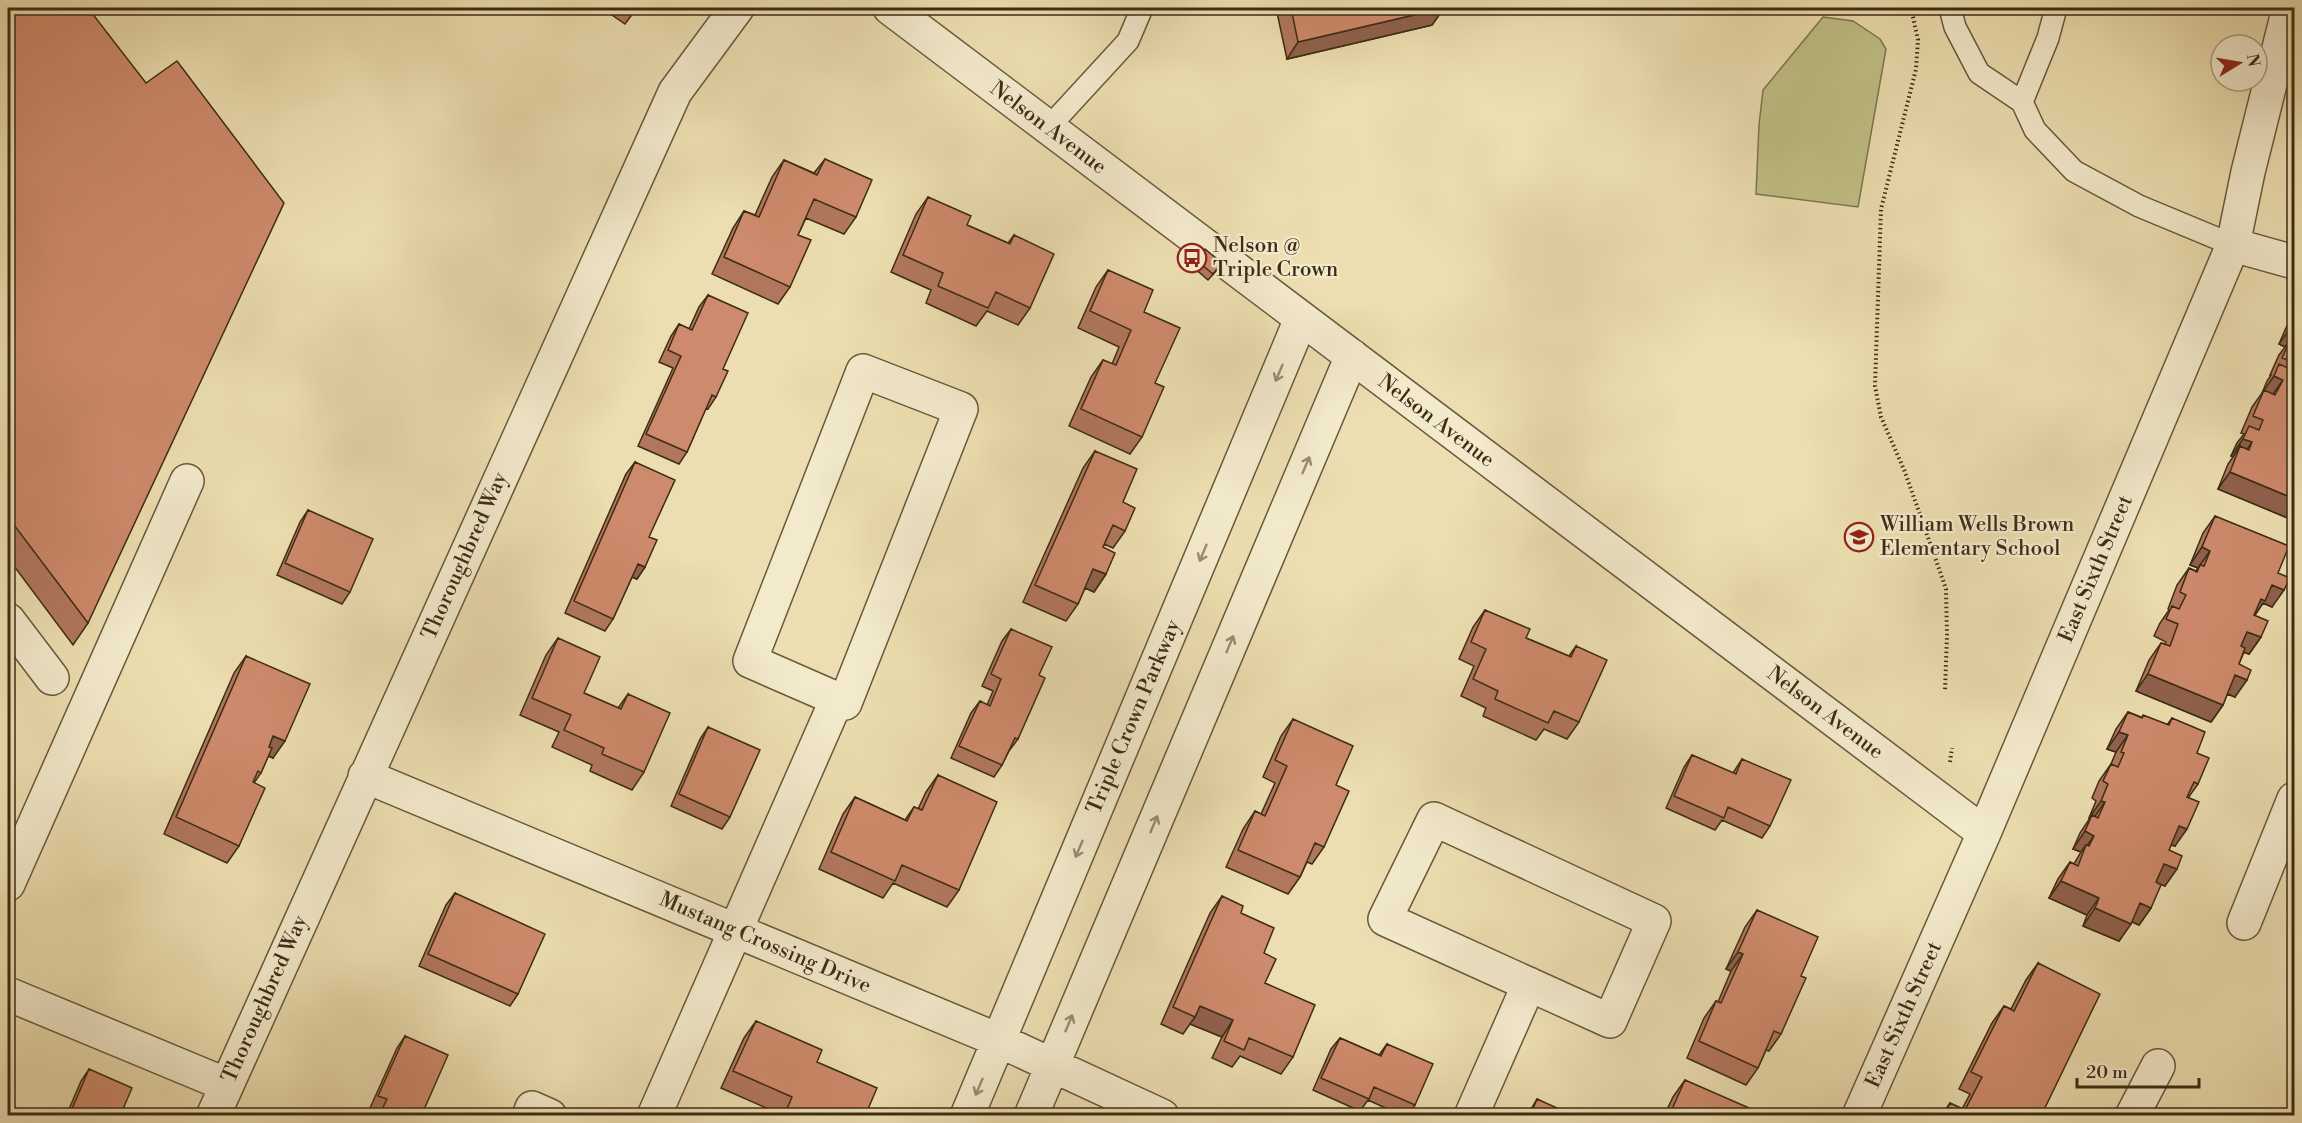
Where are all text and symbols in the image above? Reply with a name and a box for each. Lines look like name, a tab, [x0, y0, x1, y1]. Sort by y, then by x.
north arrow	[2209, 33, 2269, 93]
text: N	[2242, 52, 2264, 69]
street label: Nelson Avenue	[985, 76, 1111, 180]
place label: Nelson @ Triple Crown	[1213, 233, 1339, 283]
bus stop icon: Nelson @ Triple Crown	[1176, 242, 1208, 274]
one-way arrow	[1272, 364, 1284, 382]
street label: Nelson Avenue	[1373, 369, 1499, 473]
one-way arrow	[1301, 456, 1312, 475]
street label: Thoroughbred Way	[416, 467, 514, 644]
street label: East Sixth Street	[2053, 491, 2139, 647]
place label: William Wells Brown Elementary School	[1879, 512, 2075, 562]
school or university icon: William Wells Brown Elementary School	[1843, 521, 1875, 553]
one-way arrow	[1197, 543, 1208, 562]
street label: Triple Crown Parkway	[1081, 615, 1187, 818]
one-way arrow	[1225, 636, 1236, 654]
street label: Nelson Avenue	[1762, 661, 1888, 765]
one-way arrow	[1149, 815, 1160, 834]
one-way arrow	[1073, 839, 1084, 858]
street label: Mustang Crossing Drive	[655, 887, 875, 999]
street label: Thoroughbred Way	[216, 910, 314, 1087]
street label: East Sixth Street	[1860, 937, 1948, 1092]
one-way arrow	[1064, 1014, 1075, 1032]
scale bar	[2077, 1051, 2198, 1089]
text: 20 m	[2086, 1061, 2128, 1084]
one-way arrow	[973, 1077, 984, 1096]

